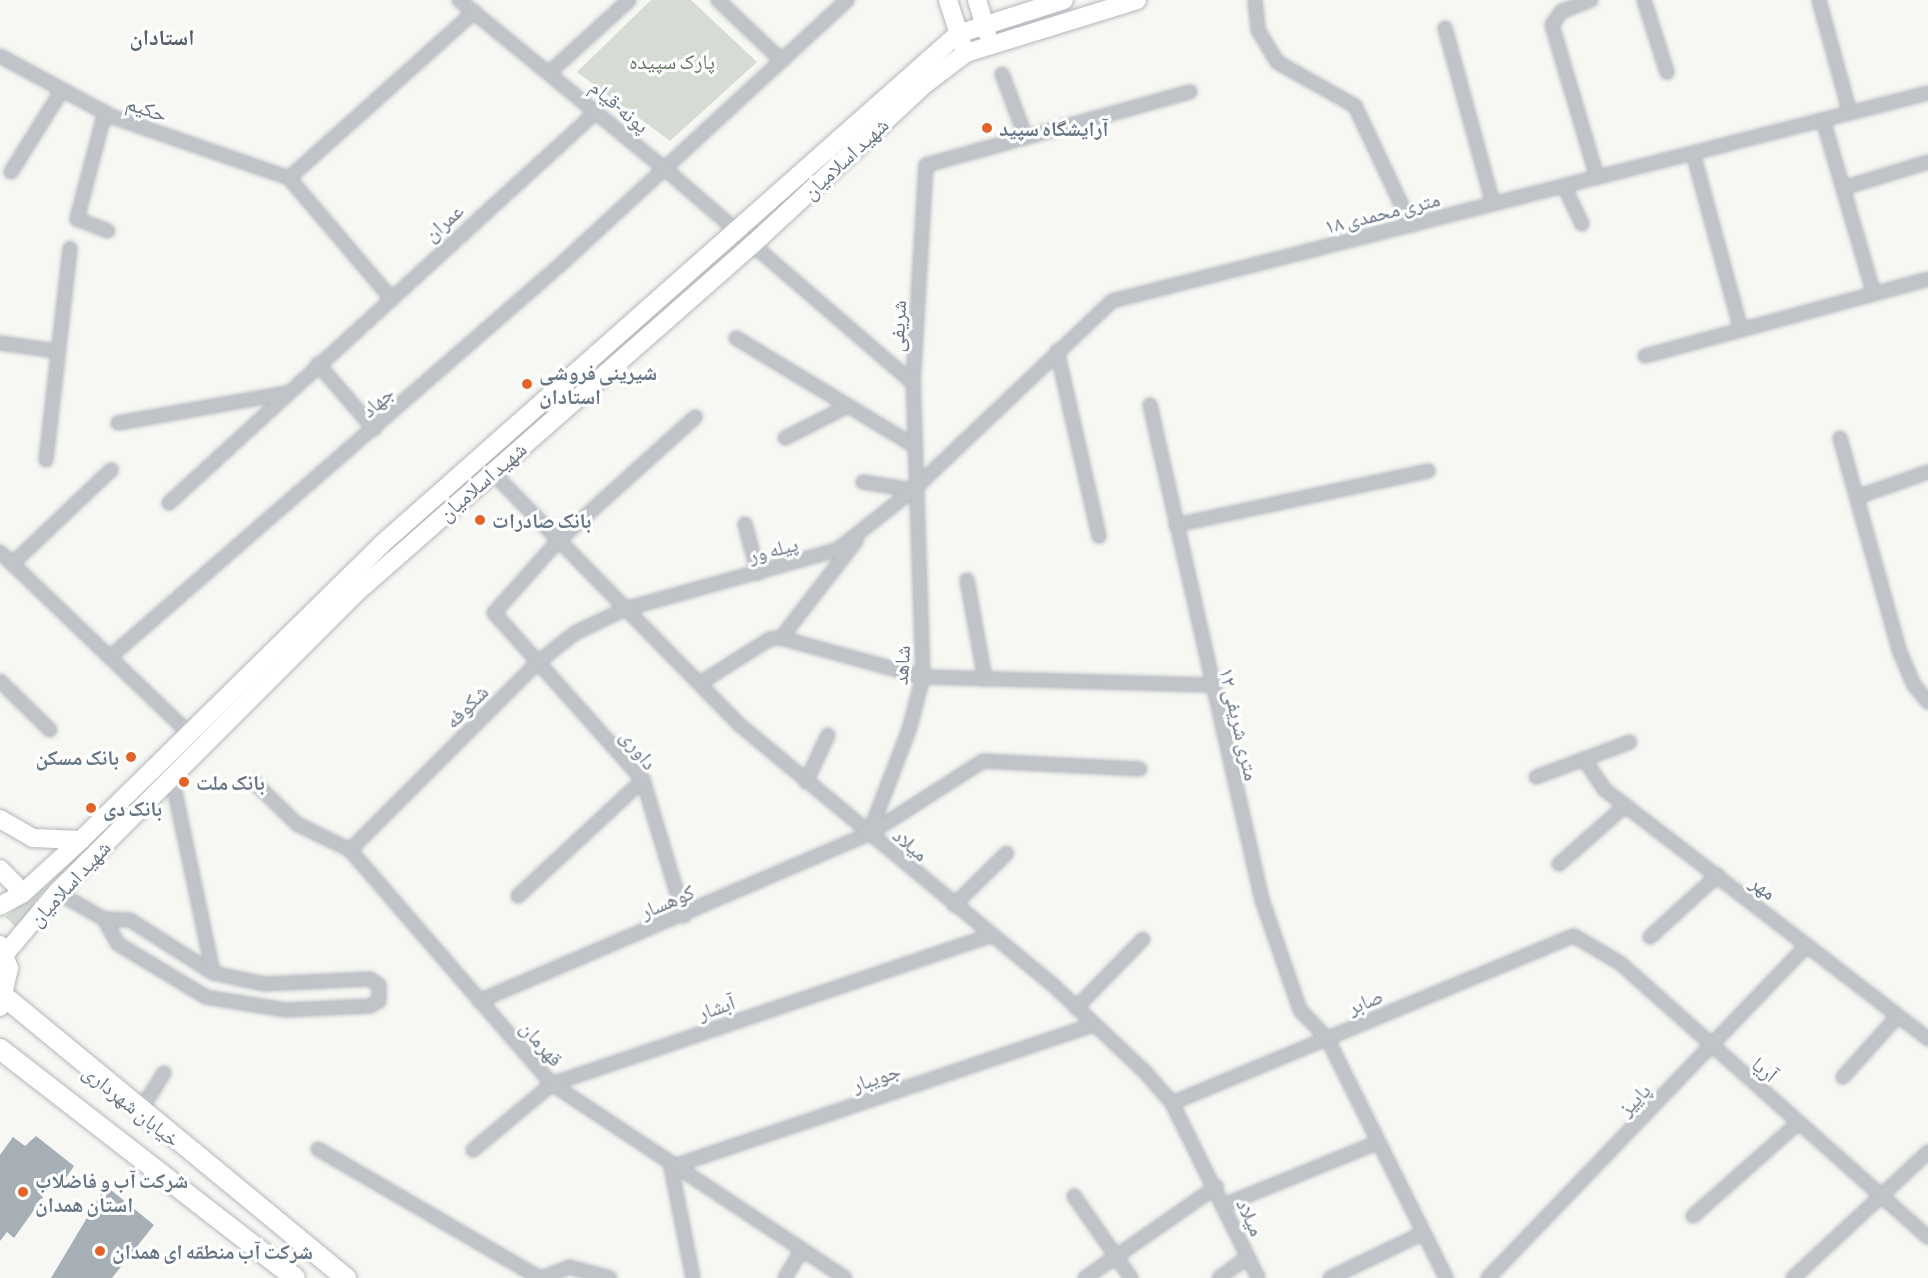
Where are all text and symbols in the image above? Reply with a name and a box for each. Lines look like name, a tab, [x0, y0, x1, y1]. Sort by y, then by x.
district label: استادان	[129, 25, 195, 51]
park label: پارک سپیده	[629, 48, 715, 74]
street label: پونه-قیام	[585, 74, 655, 138]
street label: حکیم	[123, 89, 171, 127]
street label: شهید اسلامیان	[797, 112, 893, 204]
place label: آرایشگاه سپید	[999, 115, 1108, 141]
marker: آرایشگاه سپید	[980, 121, 994, 135]
street label: ۱۸ متری محمدی	[1322, 185, 1442, 239]
street label: عمران	[418, 198, 468, 246]
street label: شریفی	[883, 299, 911, 353]
place label: شیرینی فروشی استادان	[539, 359, 657, 409]
marker: شیرینی فروشی استادان	[520, 377, 534, 391]
street label: جهاد	[355, 380, 399, 422]
street label: شهید اسلامیان	[433, 436, 531, 526]
place label: بانک صادرات	[492, 507, 591, 533]
marker: بانک صادرات	[473, 513, 487, 527]
street label: پیله ور	[745, 530, 801, 568]
street label: شاهد	[887, 644, 915, 686]
street label: ۱۲ متری شریفی	[1215, 665, 1265, 783]
street label: شکوفه	[439, 679, 493, 733]
street label: داوری	[615, 724, 663, 774]
place label: بانک مسکن	[35, 744, 119, 770]
marker: بانک مسکن	[124, 750, 138, 764]
place label: بانک ملت	[196, 769, 265, 795]
marker: بانک ملت	[177, 775, 191, 789]
place label: بانک دی	[103, 795, 162, 821]
marker: بانک دی	[84, 801, 98, 815]
street label: میلاد	[888, 822, 934, 866]
street label: شهید اسلامیان	[23, 835, 115, 931]
street label: مهر	[1746, 869, 1782, 905]
street label: کوهسار	[636, 878, 698, 924]
street label: صابر	[1344, 983, 1386, 1019]
street label: آبشار	[694, 989, 738, 1025]
street label: قهرمان	[515, 1015, 569, 1071]
street label: آریا	[1747, 1051, 1783, 1087]
street label: جویبار	[848, 1057, 904, 1097]
street label: خیابان شهرداری	[78, 1058, 186, 1152]
street label: پاییز	[1613, 1077, 1655, 1121]
place label: شرکت آب و فاضلاب استان همدان	[35, 1167, 188, 1217]
marker: شرکت آب و فاضلاب استان همدان	[16, 1185, 30, 1199]
street label: میلاد	[1231, 1194, 1271, 1240]
place label: شرکت آب منطقه ای همدان	[112, 1238, 313, 1264]
marker: شرکت آب منطقه ای همدان	[93, 1244, 107, 1258]

